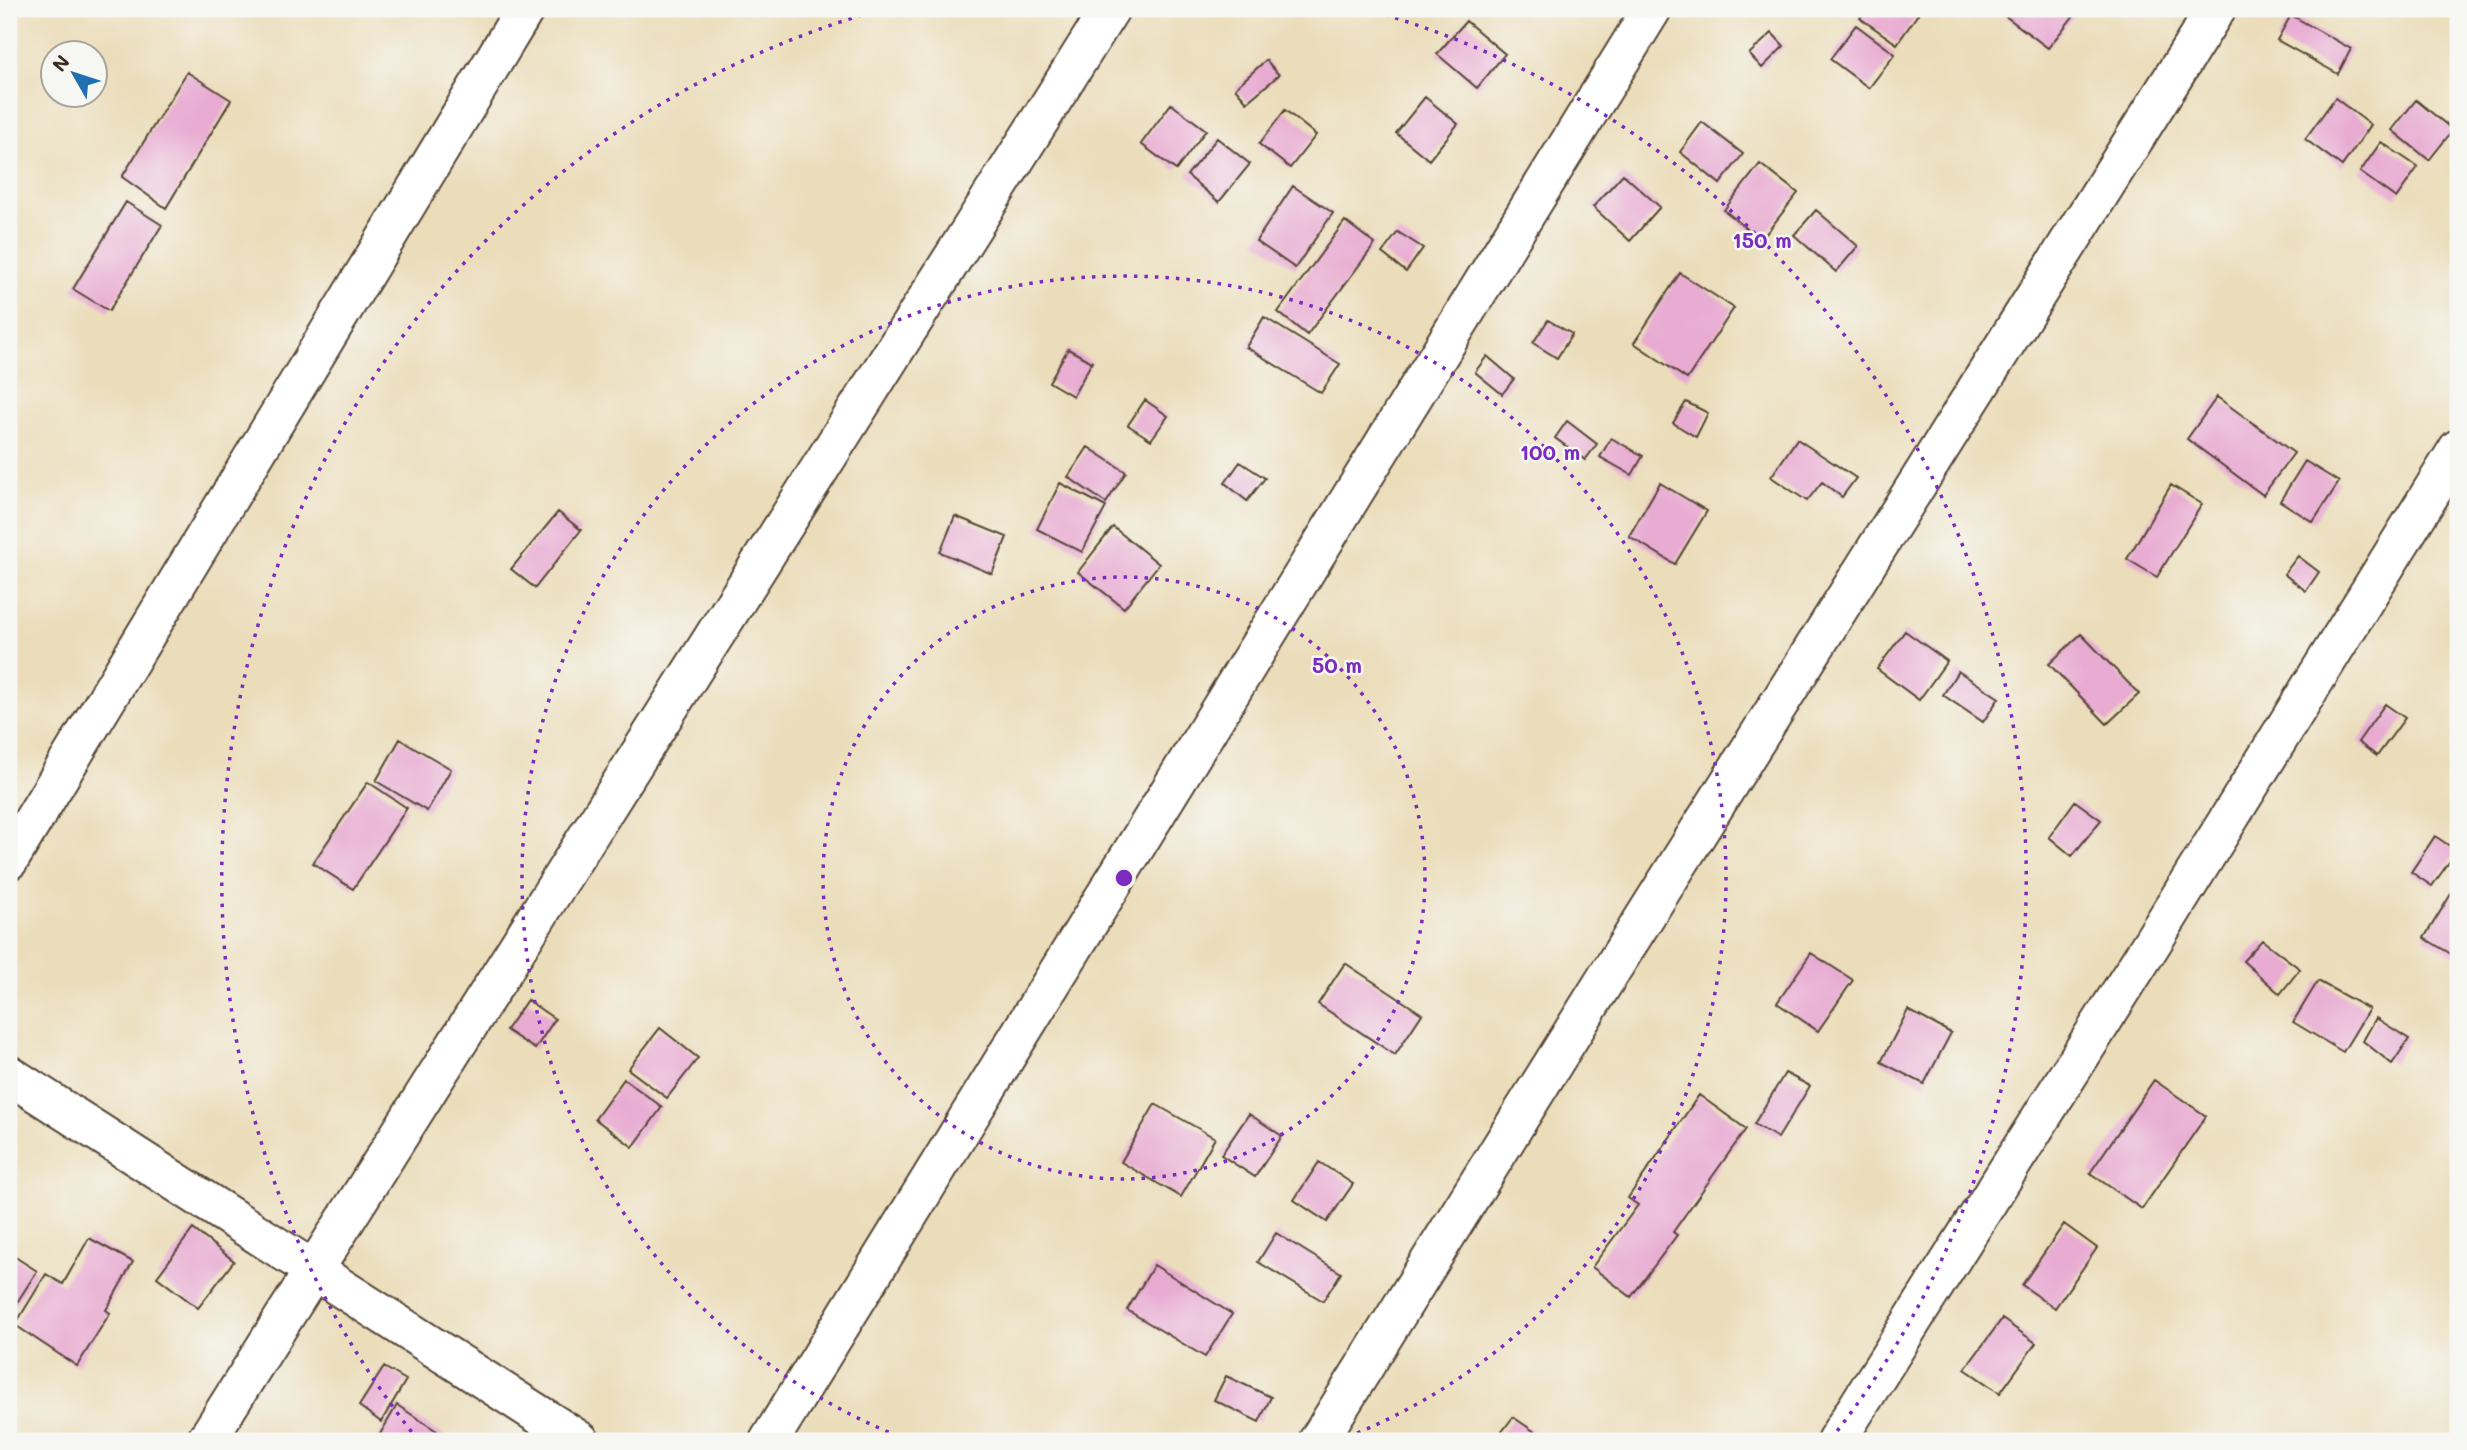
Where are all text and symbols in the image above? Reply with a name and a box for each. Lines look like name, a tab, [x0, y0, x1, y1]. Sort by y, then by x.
north arrow	[38, 38, 108, 108]
text: N	[46, 50, 75, 76]
text: 150 m	[1732, 226, 1792, 253]
text: 100 m	[1520, 438, 1580, 465]
text: 50 m	[1312, 651, 1362, 678]
centre of rings	[1112, 866, 1136, 890]

